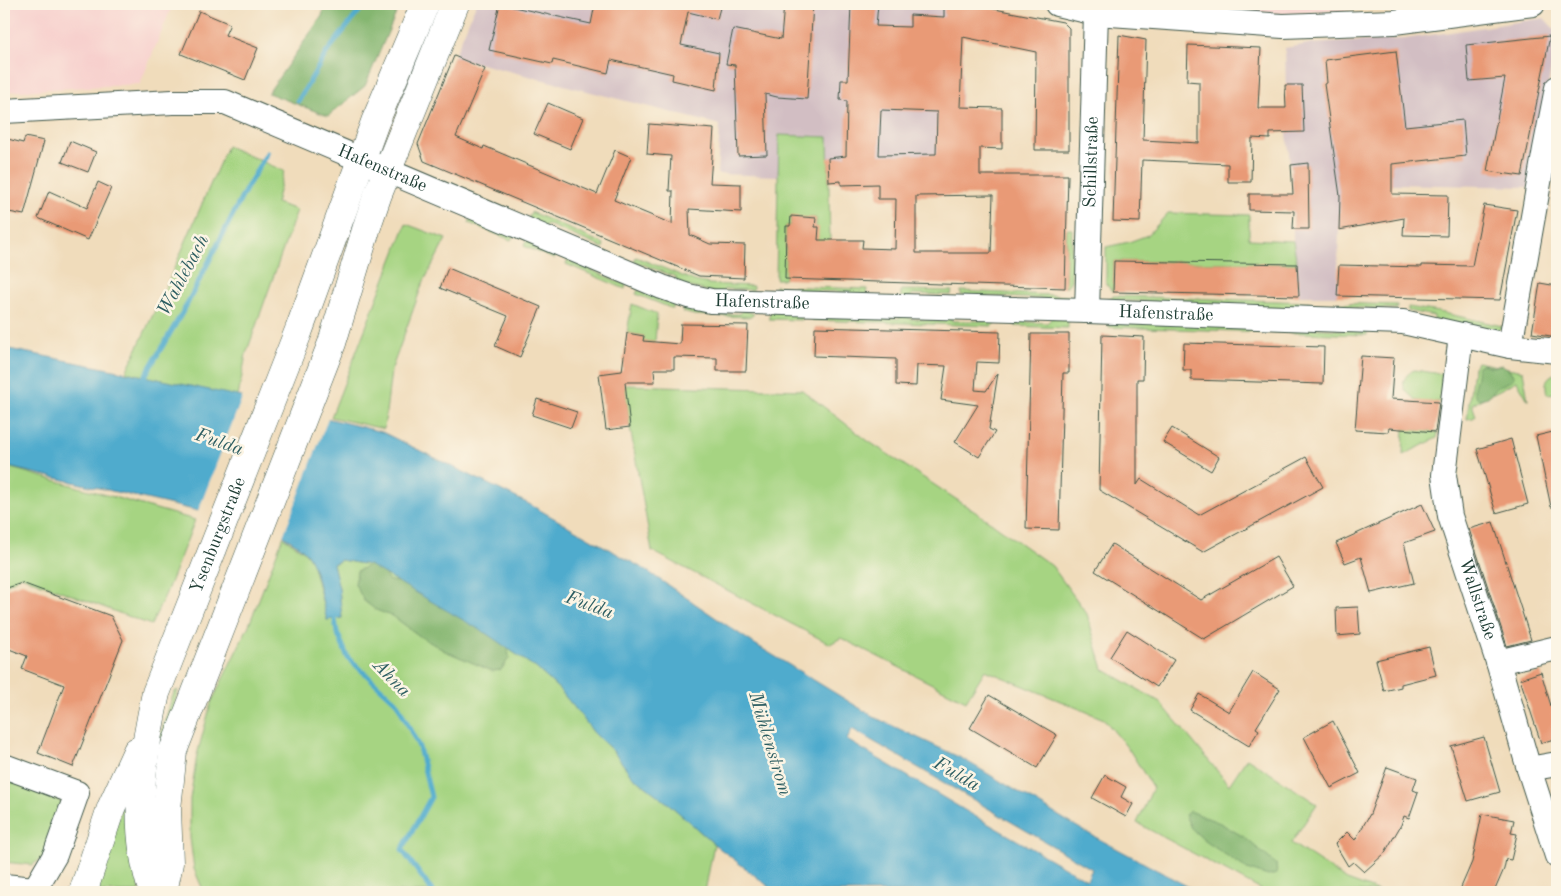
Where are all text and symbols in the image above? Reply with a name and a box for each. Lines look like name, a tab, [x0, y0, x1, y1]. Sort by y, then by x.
street label: Schillstraße	[1081, 116, 1102, 208]
street label: Hafenstraße	[335, 142, 430, 195]
water label: Wahlebach	[155, 232, 213, 320]
street label: Hafenstraße	[714, 292, 810, 313]
street label: Hafenstraße	[1118, 303, 1214, 324]
water label: Fulda	[192, 426, 246, 460]
street label: Ysenburgstraße	[187, 475, 249, 596]
street label: Wallstraße	[1456, 556, 1499, 642]
water label: Fulda	[562, 588, 616, 623]
water label: Ahna	[368, 656, 413, 702]
water label: Mühlenstrom	[744, 689, 794, 798]
water label: Fulda	[929, 754, 982, 796]

